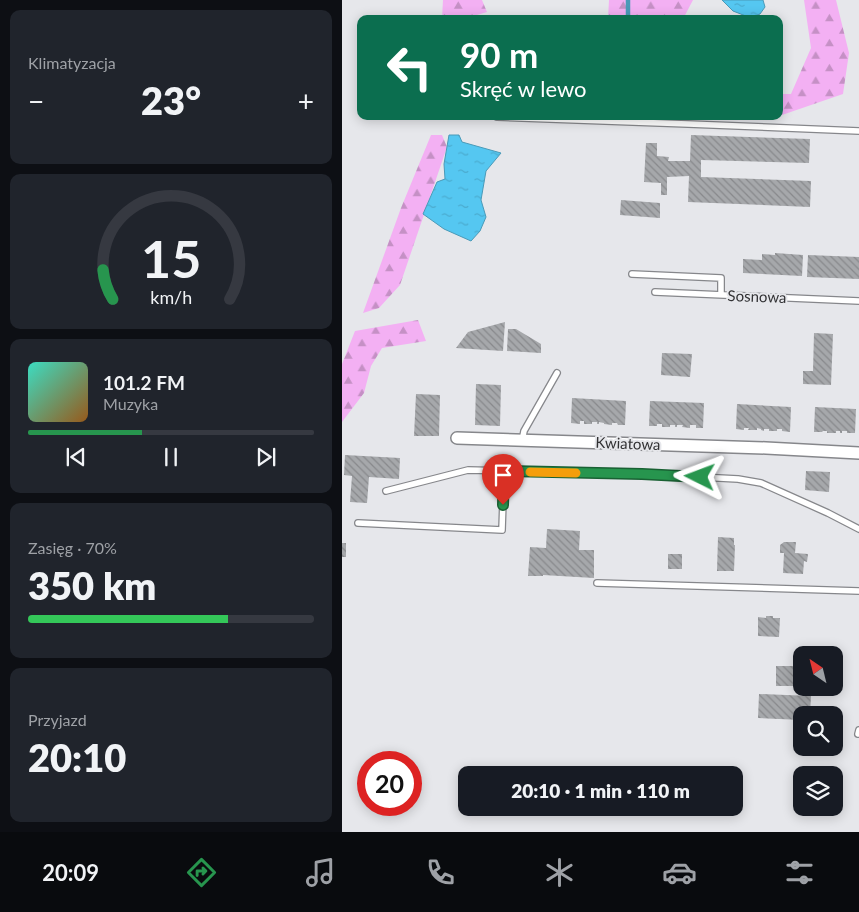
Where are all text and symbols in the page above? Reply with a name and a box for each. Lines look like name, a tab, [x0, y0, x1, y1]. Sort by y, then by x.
text: 90 m	[460, 33, 538, 75]
icon: left	[377, 35, 442, 100]
text: Klimatyzacja	[28, 53, 116, 72]
text: Skręć w lewo	[460, 75, 587, 102]
text: 23°	[141, 77, 201, 123]
text: −	[28, 84, 44, 118]
text: +	[298, 84, 314, 118]
text: 15	[141, 227, 201, 289]
text: km/h	[150, 286, 192, 308]
street label: Sosnowa	[727, 286, 787, 306]
text: 101.2 FM	[103, 371, 185, 394]
text: Muzyka	[103, 394, 158, 413]
street label: Kwiatowa	[595, 433, 661, 453]
icon: previous	[62, 443, 90, 471]
icon: pause	[157, 443, 185, 471]
icon: next	[252, 443, 280, 471]
position arrow	[673, 450, 725, 502]
pin	[482, 454, 524, 505]
icon: arrive	[489, 461, 517, 489]
text: Zasięg · 70%	[28, 538, 117, 557]
text: 350 km	[28, 562, 156, 608]
north arrow	[793, 646, 843, 696]
map controls	[793, 646, 843, 816]
button: search	[793, 706, 843, 756]
text: Przyjazd	[28, 710, 87, 729]
text: 20:10	[28, 734, 126, 780]
speed limit sign: 20	[357, 751, 422, 816]
button: layers	[793, 766, 843, 816]
text: 20:10 · 1 min · 110 m	[511, 779, 690, 802]
icon: directions	[184, 855, 219, 890]
icon: music	[303, 855, 338, 890]
icon: phone	[423, 855, 458, 890]
icon: climate	[542, 855, 577, 890]
icon: car	[662, 855, 697, 890]
icon: filters	[782, 855, 817, 890]
text: 20:09	[42, 859, 99, 886]

